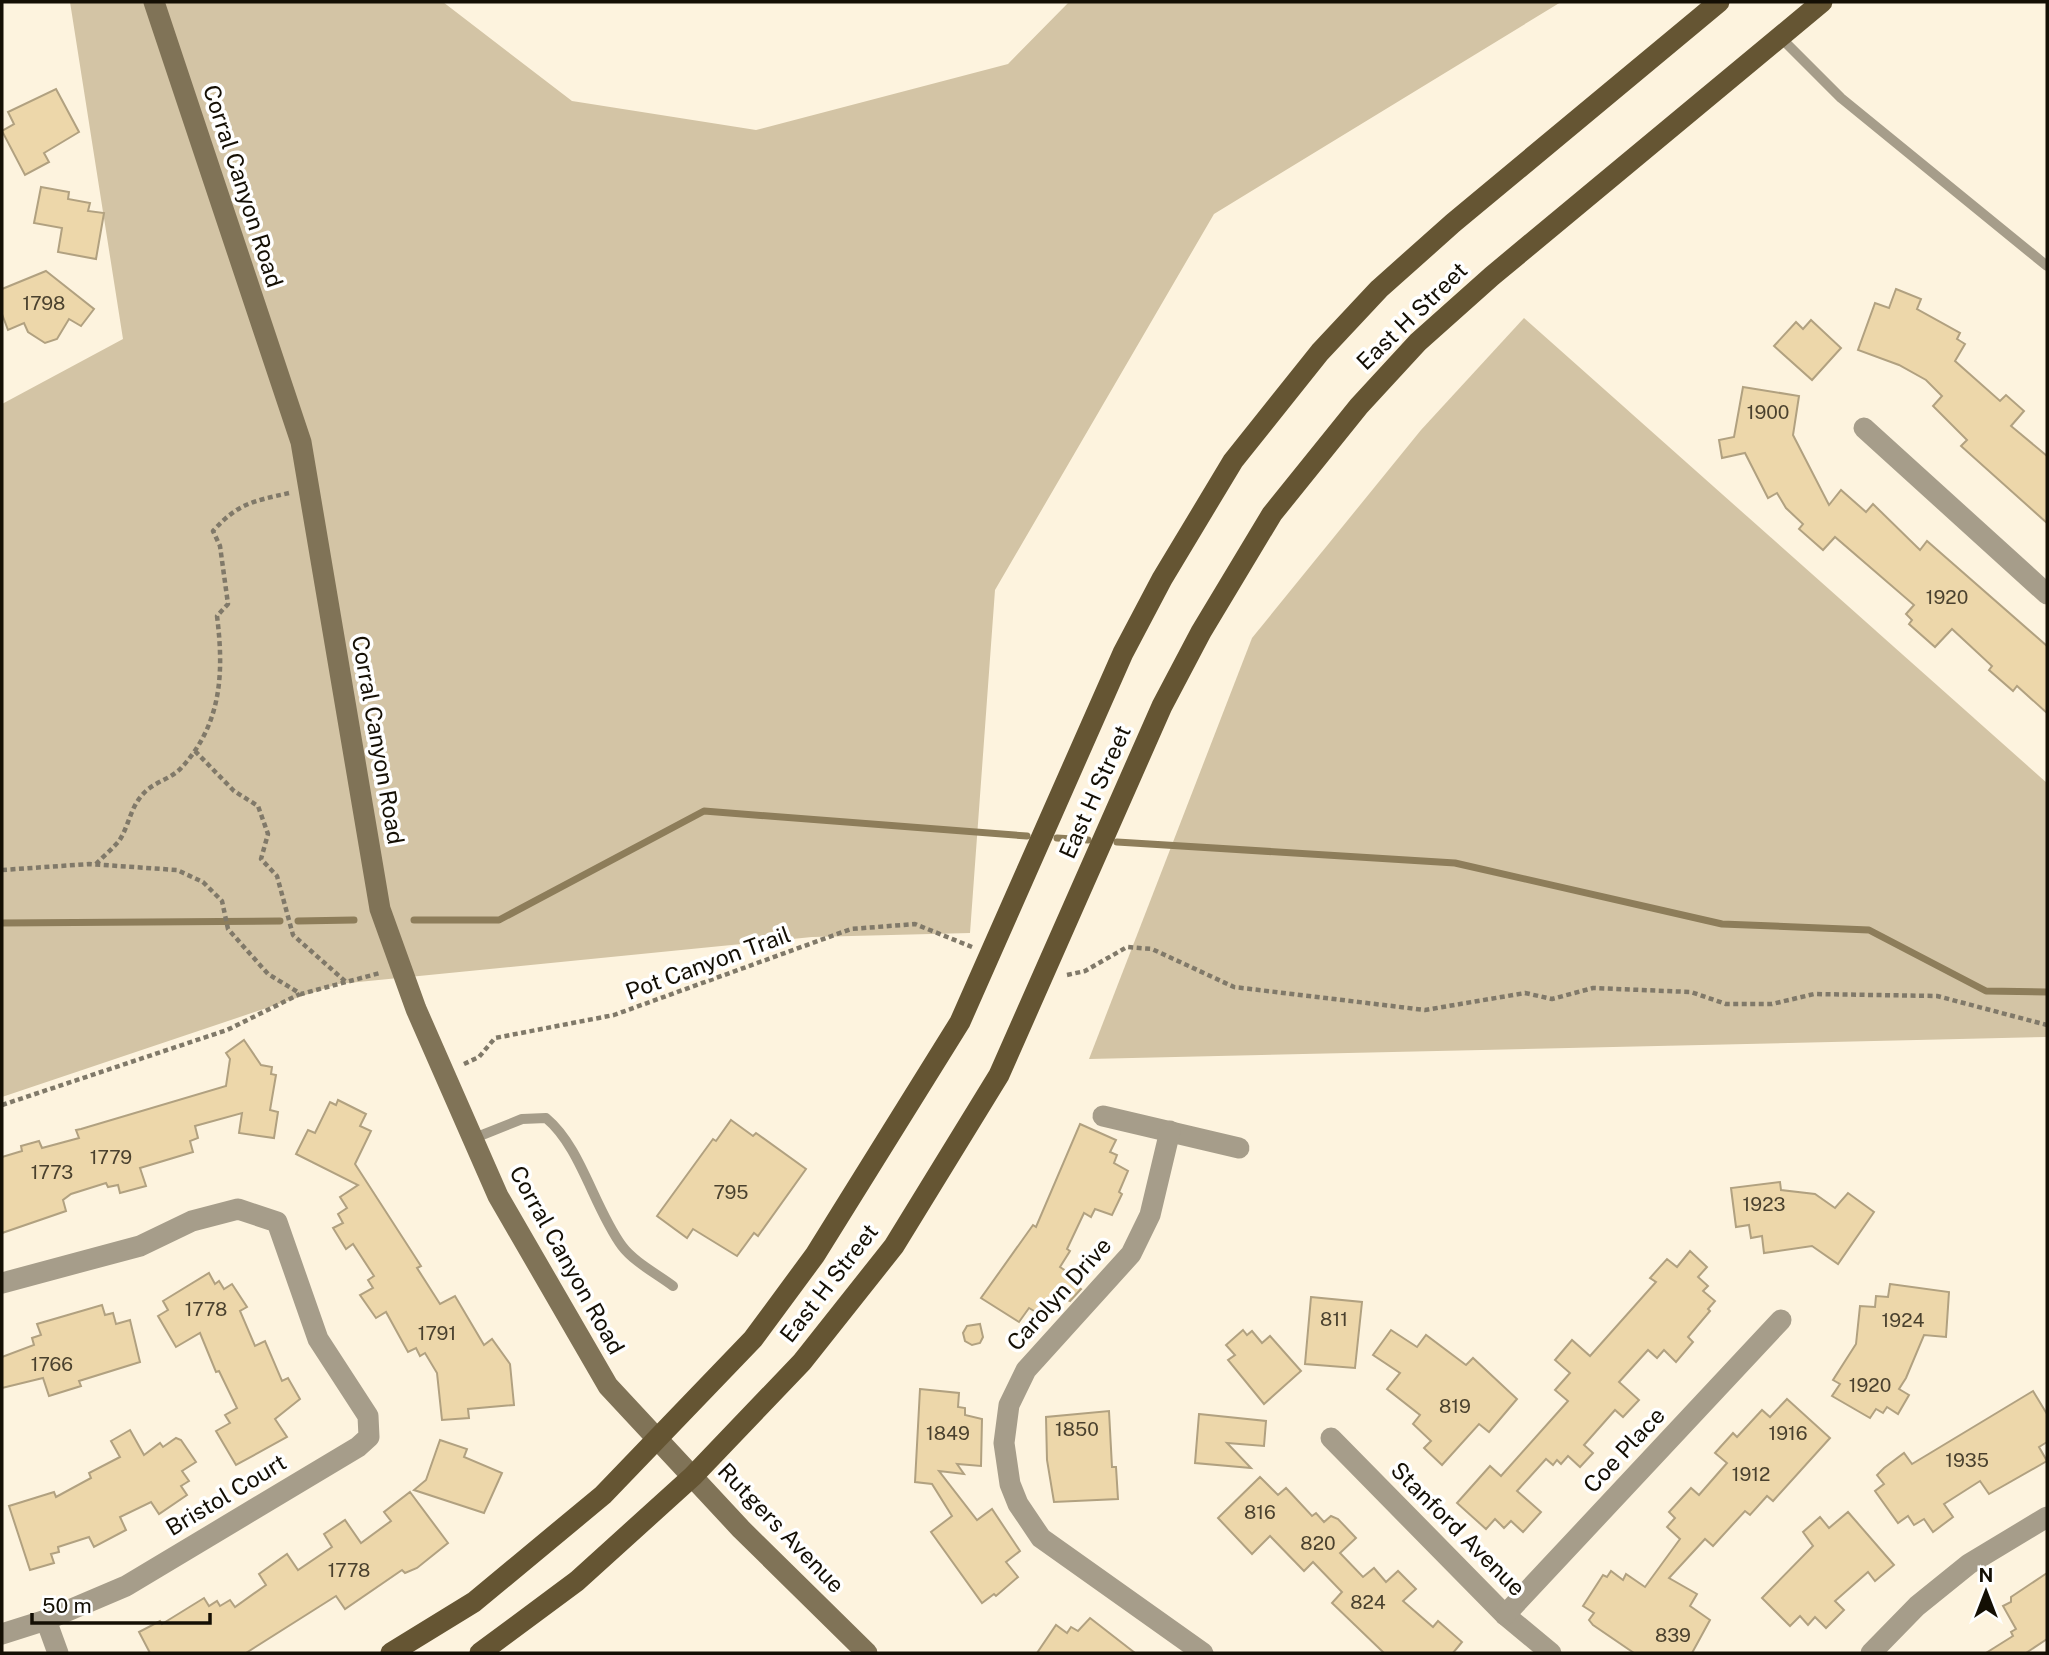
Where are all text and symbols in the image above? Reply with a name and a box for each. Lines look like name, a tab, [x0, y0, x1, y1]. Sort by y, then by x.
street label: Corral Canyon Road	[198, 81, 289, 291]
street label: East H Street	[1351, 256, 1472, 375]
house number: 1798	[23, 292, 65, 314]
house number: 1900	[1747, 401, 1789, 423]
house number: 1920	[1926, 586, 1968, 608]
street label: Corral Canyon Road	[347, 634, 410, 846]
street label: East H Street	[1053, 721, 1136, 863]
street label: Pot Canyon Trail	[622, 920, 794, 1005]
house number: 1779	[90, 1146, 132, 1168]
house number: 1773	[31, 1161, 73, 1183]
street label: Corral Canyon Road	[504, 1161, 630, 1359]
house number: 795	[713, 1181, 749, 1203]
house number: 1923	[1743, 1193, 1785, 1215]
street label: East H Street	[774, 1218, 883, 1347]
street label: Carolyn Drive	[1001, 1232, 1116, 1356]
house number: 1778	[185, 1298, 227, 1320]
house number: 811	[1320, 1308, 1348, 1330]
house number: 1924	[1882, 1309, 1924, 1331]
house number: 1791	[418, 1322, 456, 1344]
house number: 1766	[31, 1353, 73, 1375]
house number: 1920	[1849, 1374, 1891, 1396]
house number: 819	[1439, 1395, 1471, 1417]
street label: Coe Place	[1577, 1401, 1670, 1498]
house number: 1850	[1055, 1418, 1099, 1440]
house number: 1849	[926, 1422, 970, 1444]
house number: 1916	[1768, 1422, 1808, 1444]
street label: Bristol Court	[161, 1448, 291, 1541]
house number: 1935	[1945, 1449, 1989, 1471]
street label: Stanford Avenue	[1386, 1456, 1531, 1601]
street label: Rutgers Avenue	[713, 1457, 850, 1598]
house number: 1912	[1732, 1463, 1770, 1485]
house number: 816	[1244, 1501, 1276, 1523]
house number: 820	[1300, 1532, 1336, 1554]
north arrow	[1951, 1557, 2021, 1627]
house number: 1778	[328, 1559, 370, 1581]
text: N	[1979, 1564, 1993, 1586]
scale bar	[32, 1582, 210, 1626]
house number: 824	[1350, 1591, 1386, 1613]
text: 50 m	[42, 1593, 92, 1618]
house number: 839	[1655, 1624, 1691, 1646]

